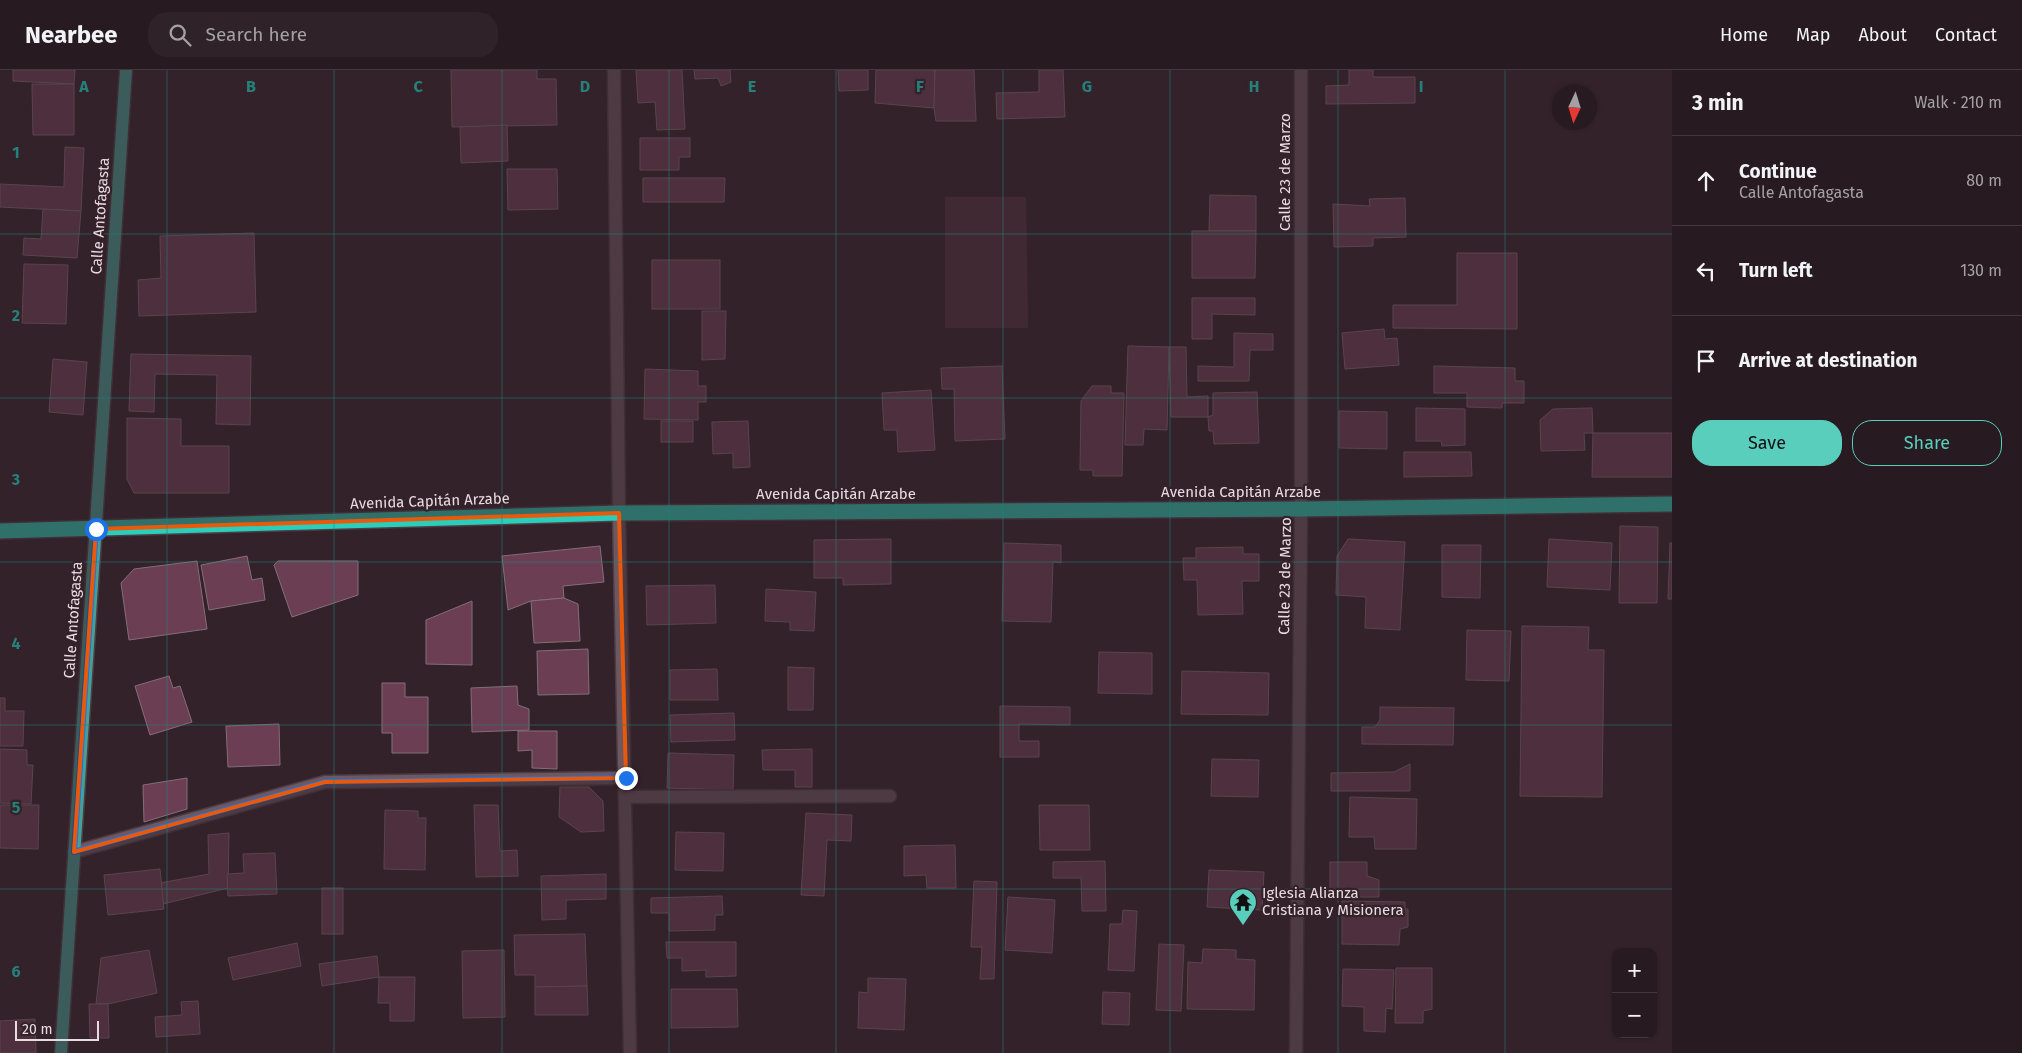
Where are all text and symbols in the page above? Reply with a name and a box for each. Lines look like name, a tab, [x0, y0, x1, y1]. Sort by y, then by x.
search box	[148, 12, 498, 57]
text: Nearbee	[25, 21, 118, 49]
icon: search	[166, 21, 194, 49]
text: Search here	[206, 23, 307, 46]
text: Home	[1720, 24, 1768, 46]
text: Map	[1796, 24, 1830, 46]
text: About	[1858, 24, 1907, 46]
text: Contact	[1935, 24, 1997, 46]
text: A	[78, 77, 89, 96]
text: B	[246, 77, 256, 96]
text: C	[413, 77, 423, 96]
text: D	[580, 77, 590, 96]
text: E	[748, 77, 756, 96]
text: F	[916, 77, 924, 96]
text: G	[1082, 77, 1092, 96]
text: H	[1249, 77, 1259, 96]
text: I	[1419, 77, 1423, 96]
north arrow	[1552, 85, 1597, 130]
text: 3 min	[1692, 90, 1744, 116]
text: Walk · 210 m	[1914, 93, 2002, 112]
street label: Calle 23 de Marzo	[1276, 113, 1294, 231]
text: 1	[12, 143, 20, 162]
street label: Calle Antofagasta	[87, 157, 113, 275]
text: Continue	[1739, 160, 1817, 183]
icon: ahead	[1692, 167, 1720, 195]
text: 80 m	[1966, 171, 2002, 190]
text: Calle Antofagasta	[1739, 183, 1864, 202]
icon: left	[1692, 257, 1720, 285]
text: Turn left	[1739, 259, 1813, 282]
text: 130 m	[1960, 261, 2002, 280]
text: 2	[12, 306, 20, 325]
icon: arrive	[1692, 347, 1720, 375]
text: Arrive at destination	[1739, 349, 1918, 372]
button: Save	[1692, 420, 1842, 466]
button: Share	[1852, 420, 2002, 466]
text: 3	[11, 470, 20, 489]
street label: Avenida Capitán Arzabe	[1161, 483, 1321, 501]
street label: Avenida Capitán Arzabe	[756, 485, 916, 503]
street label: Avenida Capitán Arzabe	[350, 489, 510, 513]
street label: Calle 23 de Marzo	[1275, 517, 1295, 635]
route start	[85, 518, 108, 541]
street label: Calle Antofagasta	[60, 561, 86, 679]
text: 4	[11, 634, 21, 653]
route end	[615, 767, 638, 790]
text: 5	[12, 798, 21, 817]
place label: Iglesia Alianza Cristiana y Misionera	[1262, 884, 1404, 919]
temple icon: Iglesia Alianza Cristiana y Misionera	[1228, 887, 1258, 926]
map controls	[1612, 948, 1657, 1038]
button: +	[1612, 948, 1657, 993]
text: 6	[11, 962, 21, 981]
button: −	[1612, 993, 1657, 1038]
scale bar	[15, 1018, 99, 1041]
text: 20 m	[22, 1021, 52, 1038]

